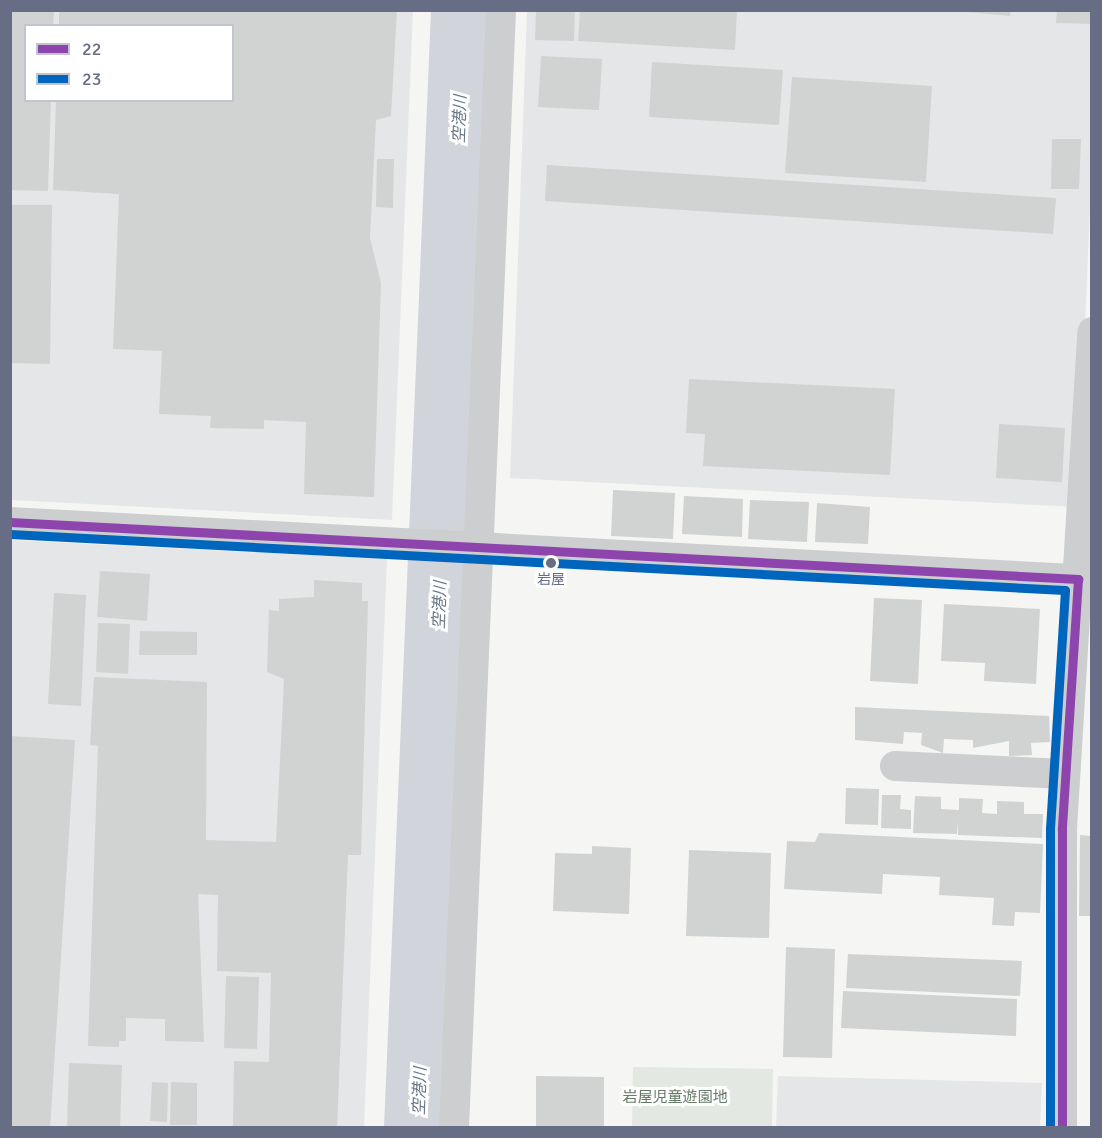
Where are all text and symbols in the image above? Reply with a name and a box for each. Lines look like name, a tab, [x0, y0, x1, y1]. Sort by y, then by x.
legend	[24, 24, 234, 102]
text: 22	[82, 38, 101, 60]
text: 23	[82, 68, 101, 90]
water label: 空港川	[450, 95, 470, 143]
marker: 岩屋	[545, 557, 557, 569]
place label: 岩屋	[537, 572, 565, 588]
water label: 空港川	[430, 581, 450, 629]
water label: 空港川	[410, 1067, 430, 1115]
park label: 岩屋児童遊園地	[623, 1089, 727, 1107]

